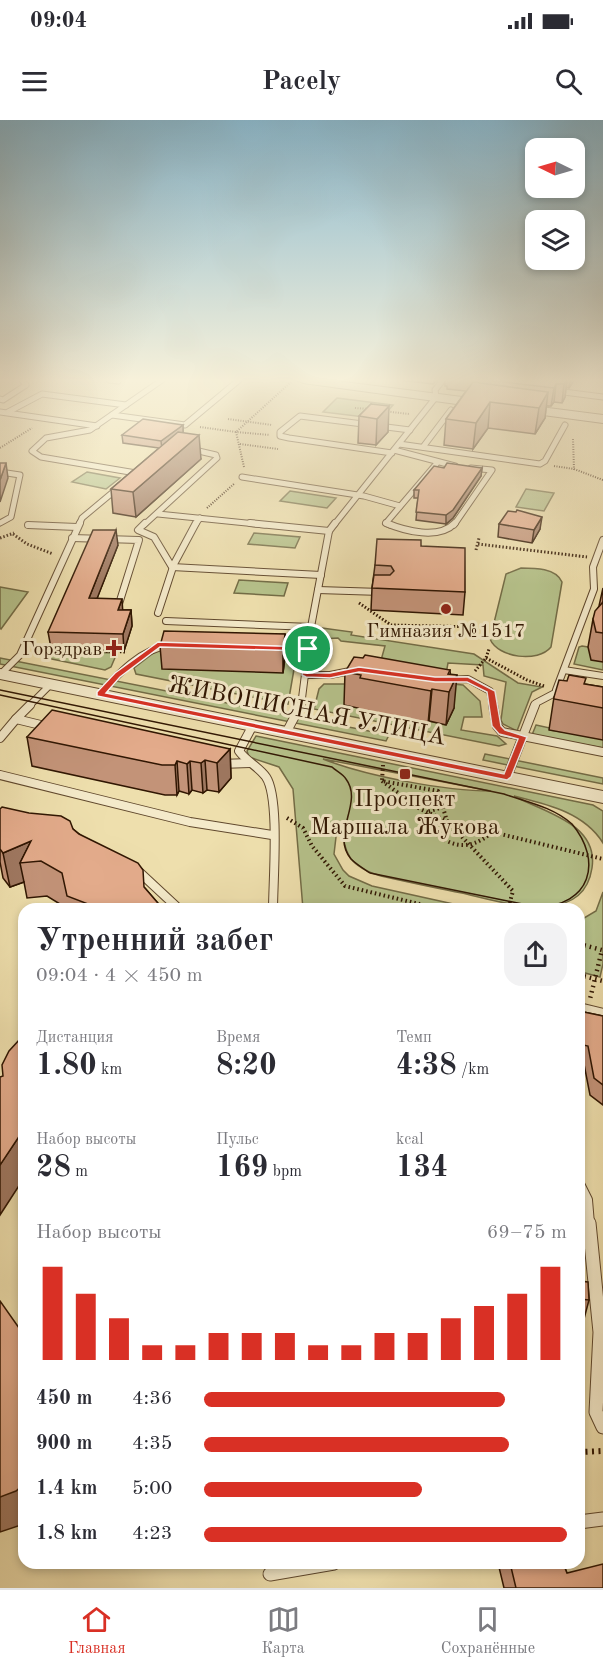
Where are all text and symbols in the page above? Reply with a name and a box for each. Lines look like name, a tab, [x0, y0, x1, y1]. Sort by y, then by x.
text: 09:04	[30, 10, 87, 32]
icon: menu	[18, 65, 51, 98]
icon: search	[552, 65, 585, 98]
text: Pacely	[262, 68, 341, 95]
north arrow	[525, 138, 585, 198]
map controls	[525, 138, 585, 270]
button: layers	[525, 210, 585, 270]
marker: Гимназия №1517	[439, 602, 453, 616]
place label: Гимназия №1517	[366, 622, 526, 642]
pin	[282, 623, 333, 674]
icon: arrive	[291, 632, 324, 665]
place label: Горздрав	[22, 640, 102, 660]
marker: Горздрав	[107, 641, 121, 655]
street label: ЖИВОПИСНАЯ УЛИЦА	[166, 673, 448, 751]
marker: Проспект Маршала Жукова	[398, 767, 412, 781]
place label: Проспект Маршала Жукова	[310, 788, 500, 840]
button: share	[504, 923, 567, 986]
text: Утренний забег	[36, 925, 273, 958]
text: 09:04 · 4 × 450 m	[36, 966, 203, 986]
text: Дистанция	[36, 1030, 113, 1046]
text: Время	[216, 1030, 260, 1046]
text: Темп	[396, 1030, 432, 1046]
text: 1.80	[36, 1051, 97, 1081]
text: 8:20	[216, 1051, 277, 1081]
text: 4:38	[396, 1051, 457, 1081]
text: km	[97, 1062, 122, 1078]
text: /km	[457, 1062, 489, 1078]
text: Набор высоты	[36, 1132, 136, 1148]
text: Пульс	[216, 1132, 259, 1148]
text: kcal	[396, 1132, 424, 1148]
text: 28	[36, 1153, 71, 1183]
text: 169	[216, 1153, 268, 1183]
text: 134	[396, 1153, 448, 1183]
text: m	[71, 1164, 88, 1180]
text: bpm	[268, 1164, 302, 1180]
text: Набор высоты	[36, 1223, 162, 1243]
text: 69–75 m	[487, 1223, 567, 1243]
text: 450 m	[36, 1389, 92, 1409]
text: 4:36	[132, 1389, 172, 1409]
text: 900 m	[36, 1434, 92, 1454]
text: 4:35	[132, 1434, 172, 1454]
text: 1.4 km	[36, 1479, 98, 1499]
text: 5:00	[132, 1479, 172, 1499]
text: 1.8 km	[36, 1524, 98, 1544]
text: 4:23	[132, 1524, 172, 1544]
tab: Главная	[68, 1603, 125, 1659]
tab: Карта	[261, 1603, 305, 1659]
tab: Сохранённые	[441, 1603, 535, 1659]

